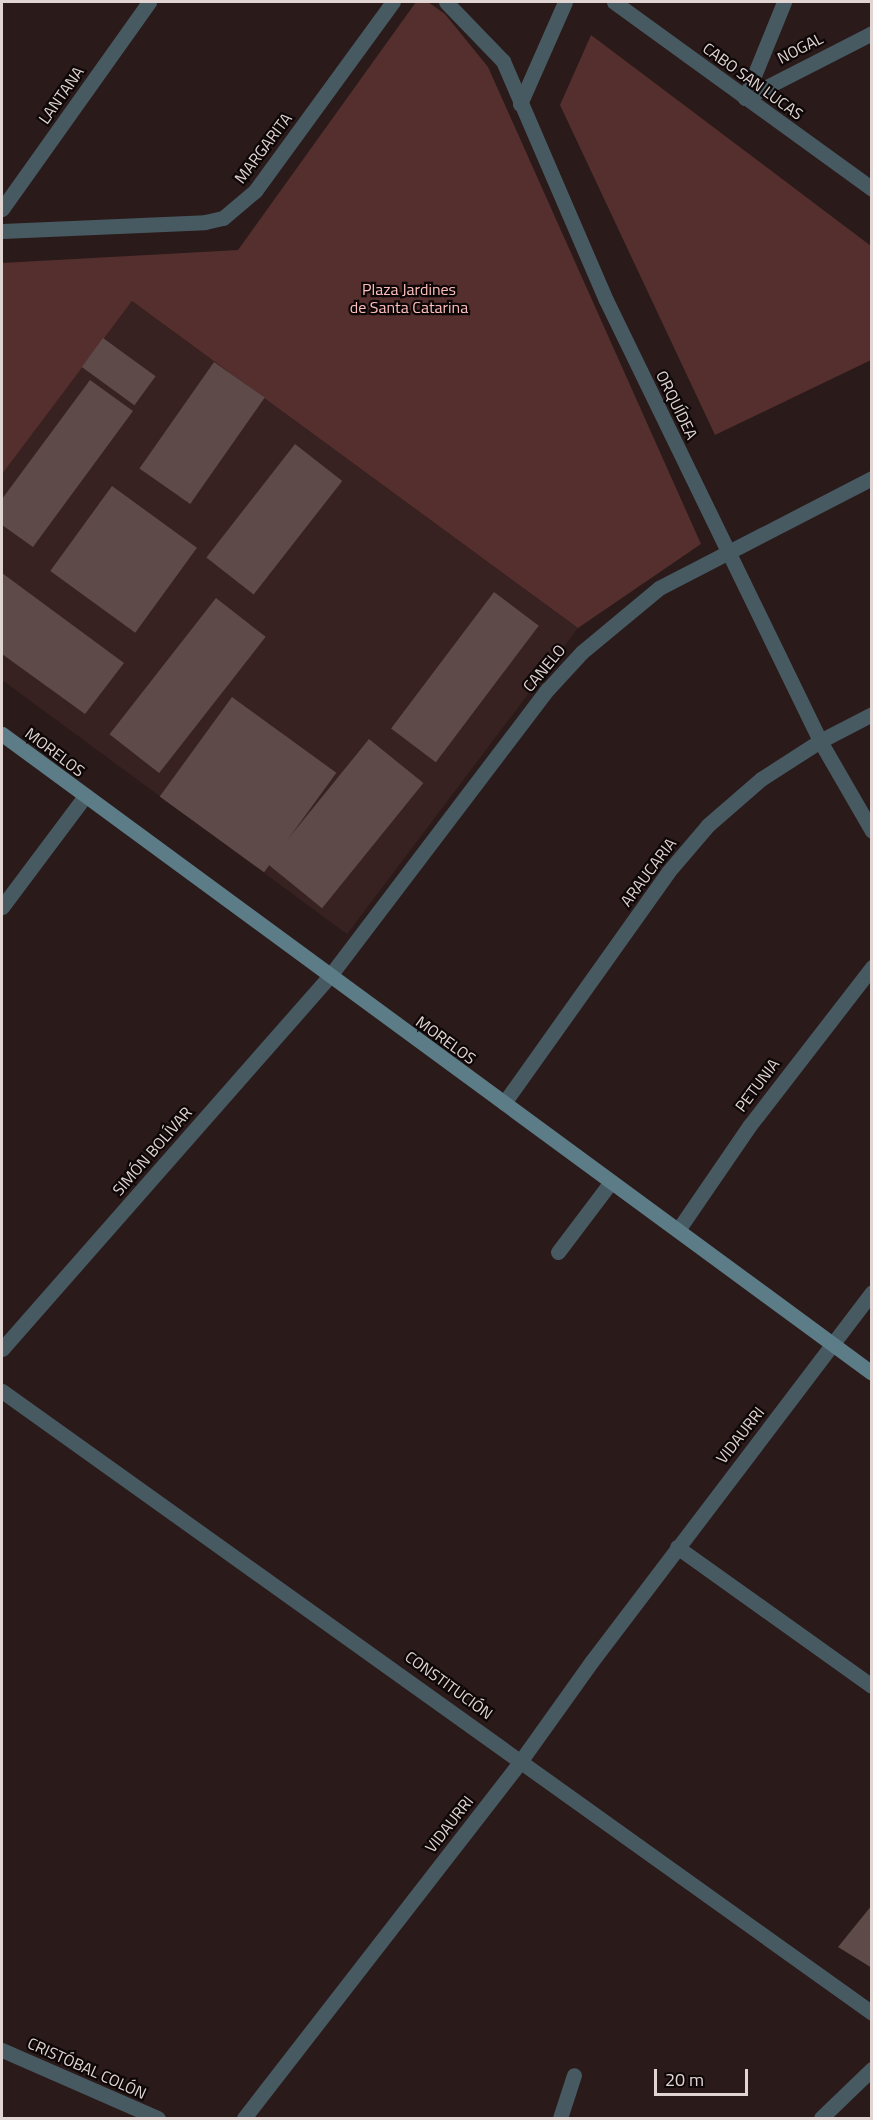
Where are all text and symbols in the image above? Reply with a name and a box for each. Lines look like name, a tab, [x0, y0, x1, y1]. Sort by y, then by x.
street label: NOGAL	[774, 28, 826, 68]
street label: CABO SAN LUCAS	[699, 38, 807, 124]
street label: LANTANA	[34, 63, 88, 127]
street label: MARGARITA	[230, 109, 296, 187]
park label: Plaza Jardines de Santa Catarina	[350, 279, 468, 317]
street label: ORQUÍDEA	[652, 368, 702, 442]
street label: CANELO	[519, 640, 569, 696]
street label: MORELOS	[22, 723, 88, 781]
street label: ARAUCARIA	[616, 834, 680, 910]
street label: MORELOS	[412, 1012, 480, 1068]
street label: PETUNIA	[731, 1055, 783, 1115]
street label: SIMÓN BOLÍVAR	[108, 1103, 196, 1199]
street label: VIDAURRI	[712, 1403, 768, 1467]
street label: CONSTITUCIÓN	[401, 1647, 497, 1723]
street label: VIDAURRI	[421, 1792, 477, 1856]
street label: CRISTÓBAL COLÓN	[25, 2033, 149, 2103]
scale bar	[657, 2057, 752, 2095]
text: 20 m	[665, 2066, 704, 2093]

